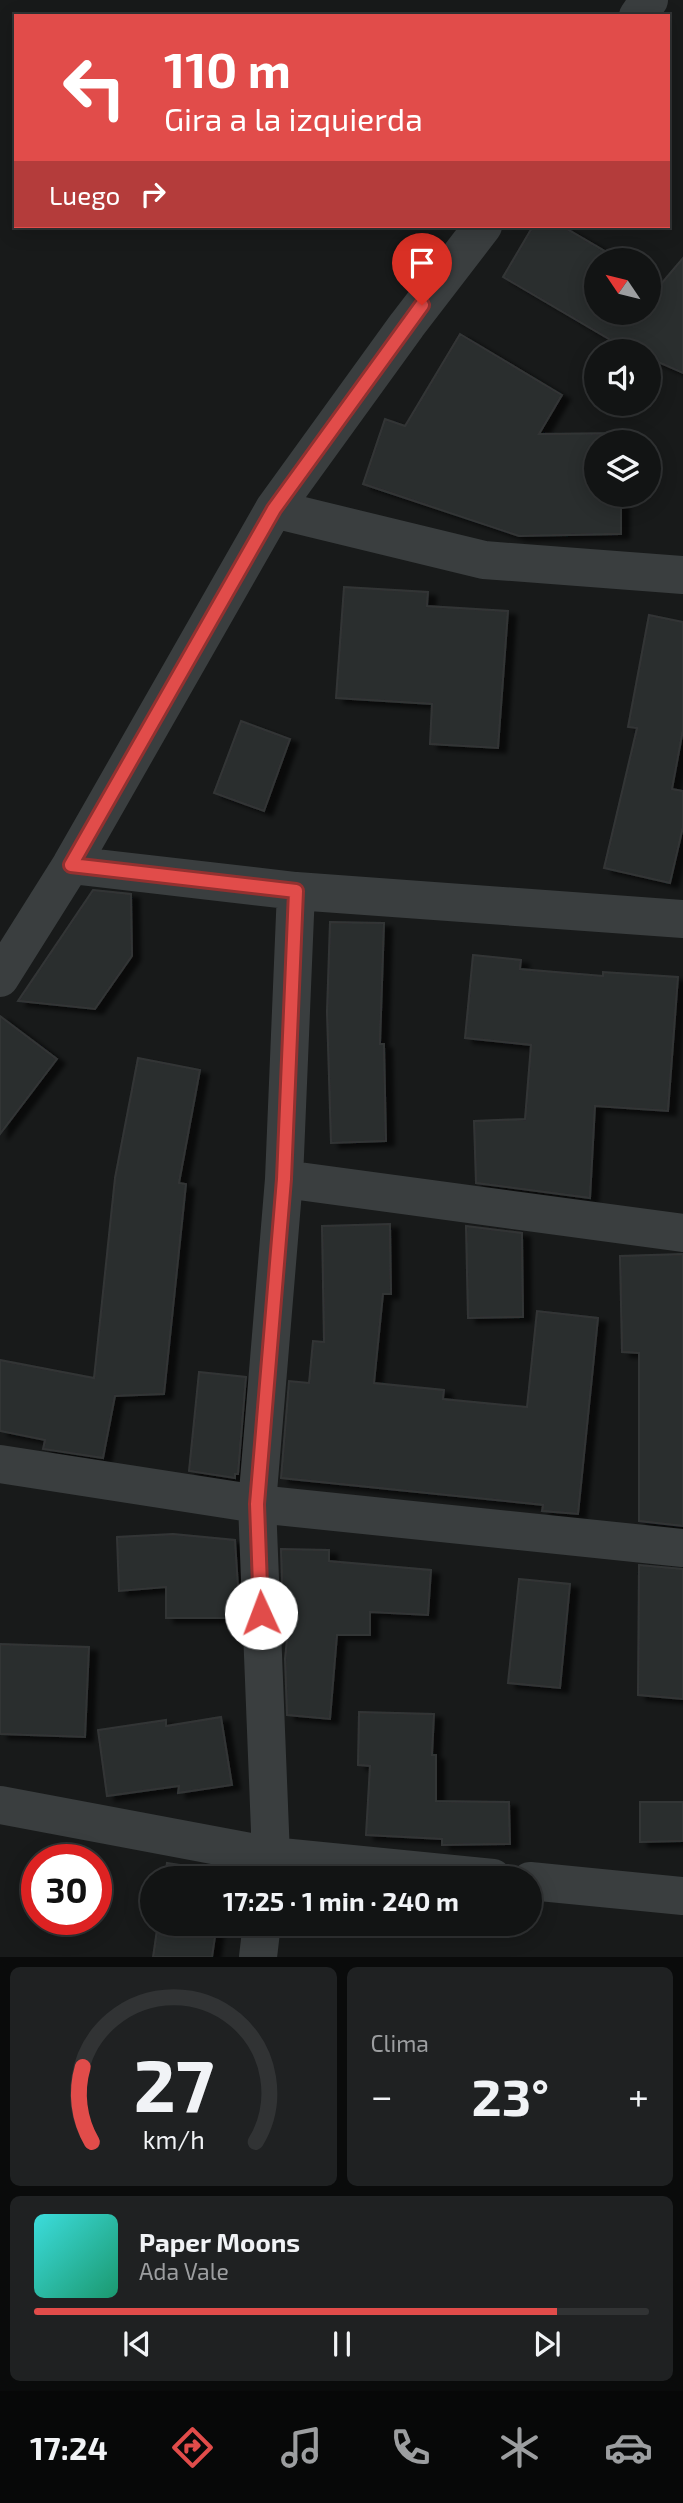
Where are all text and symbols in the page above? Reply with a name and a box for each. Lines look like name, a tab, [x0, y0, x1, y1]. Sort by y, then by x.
text: 110 m	[164, 39, 291, 98]
icon: left	[49, 42, 140, 133]
text: Gira a la izquierda	[164, 99, 423, 137]
icon: right	[134, 175, 172, 213]
text: Luego	[49, 179, 120, 210]
pin	[392, 233, 452, 305]
icon: arrive	[403, 244, 441, 282]
north arrow	[584, 248, 662, 326]
map controls	[584, 248, 661, 507]
button: sound	[584, 339, 661, 416]
button: layers	[584, 430, 661, 507]
position arrow	[224, 1576, 298, 1650]
speed limit sign: 30	[21, 1844, 112, 1935]
text: 17:25 · 1 min · 240 m	[223, 1885, 459, 1916]
text: Clima	[371, 2029, 429, 2057]
text: 27	[133, 2040, 214, 2128]
text: 23°	[472, 2064, 549, 2126]
text: −	[371, 2072, 393, 2118]
text: +	[628, 2072, 649, 2118]
text: km/h	[142, 2124, 204, 2154]
text: Paper Moons	[139, 2226, 300, 2257]
text: Ada Vale	[139, 2257, 229, 2285]
icon: previous	[118, 2325, 156, 2363]
icon: pause	[323, 2325, 361, 2363]
icon: next	[528, 2325, 566, 2363]
icon: directions	[168, 2423, 217, 2472]
icon: music	[277, 2423, 326, 2472]
icon: phone	[386, 2423, 435, 2472]
icon: climate	[495, 2423, 544, 2472]
icon: car	[604, 2423, 653, 2472]
text: 17:24	[30, 2428, 108, 2466]

